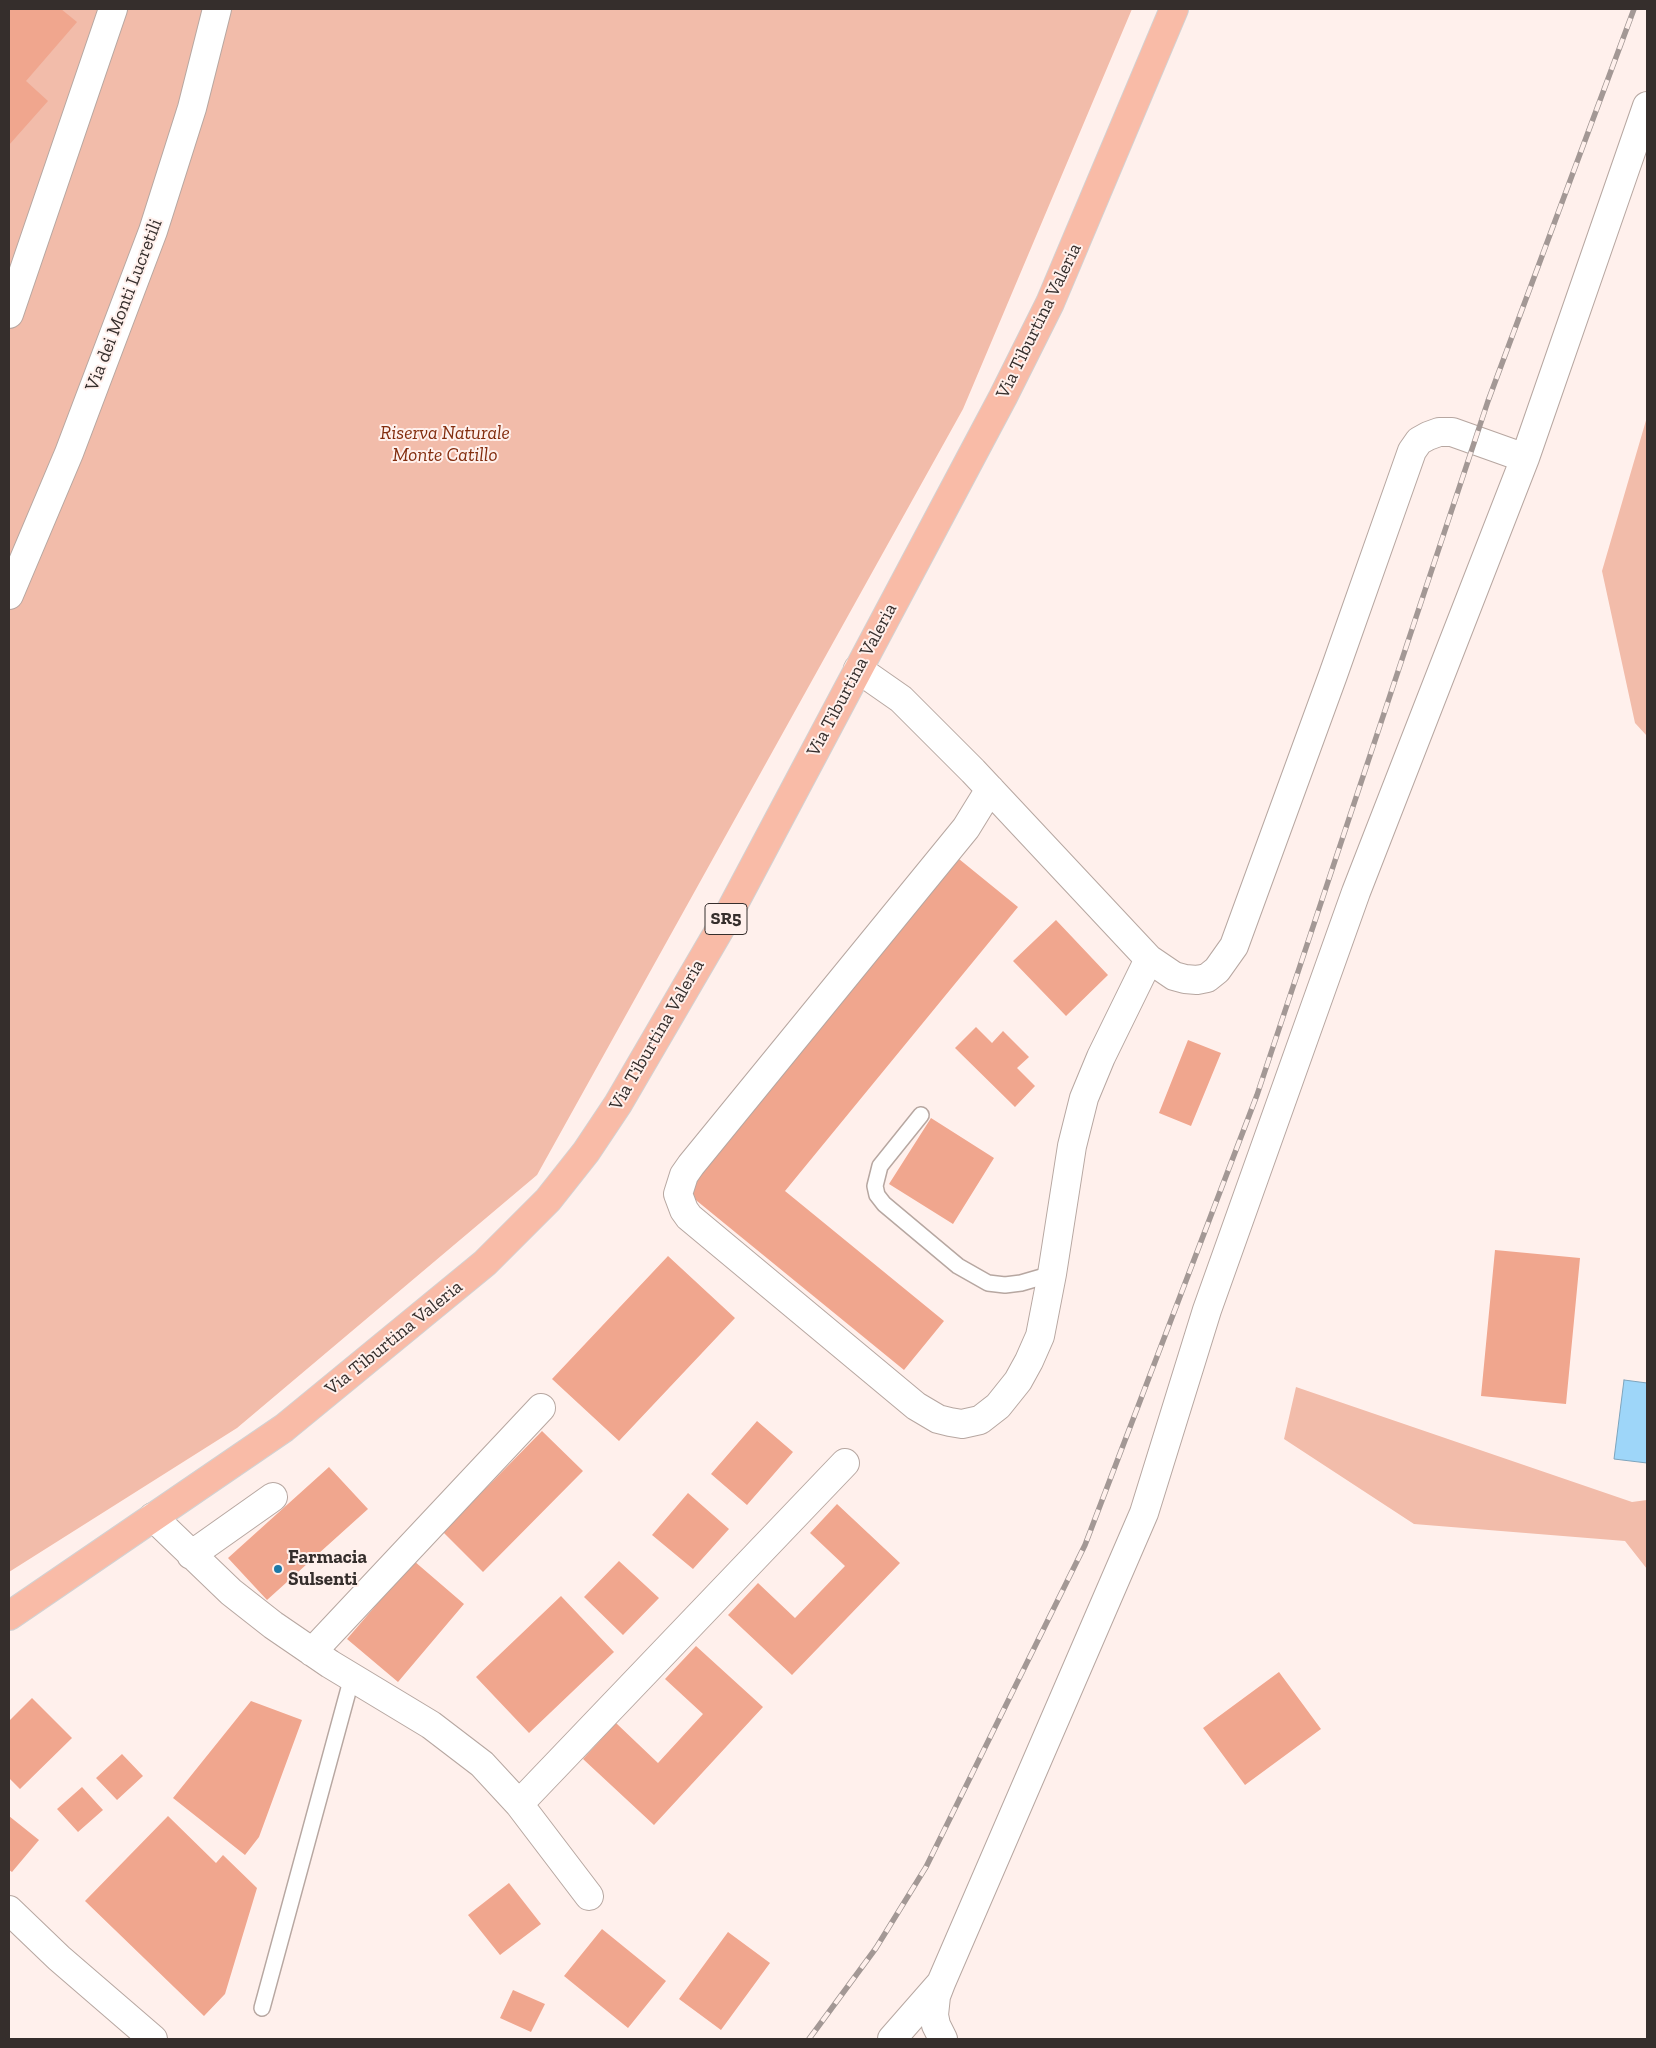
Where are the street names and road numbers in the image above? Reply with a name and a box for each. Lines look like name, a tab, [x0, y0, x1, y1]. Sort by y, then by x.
street label: Via dei Monti Lucretili	[81, 216, 167, 394]
street label: Via Tiburtina Valeria	[991, 240, 1087, 402]
street label: Via Tiburtina Valeria	[802, 600, 902, 760]
road number: SR5	[705, 904, 747, 934]
street label: Via Tiburtina Valeria	[605, 956, 709, 1114]
street label: Via Tiburtina Valeria	[321, 1276, 467, 1400]

